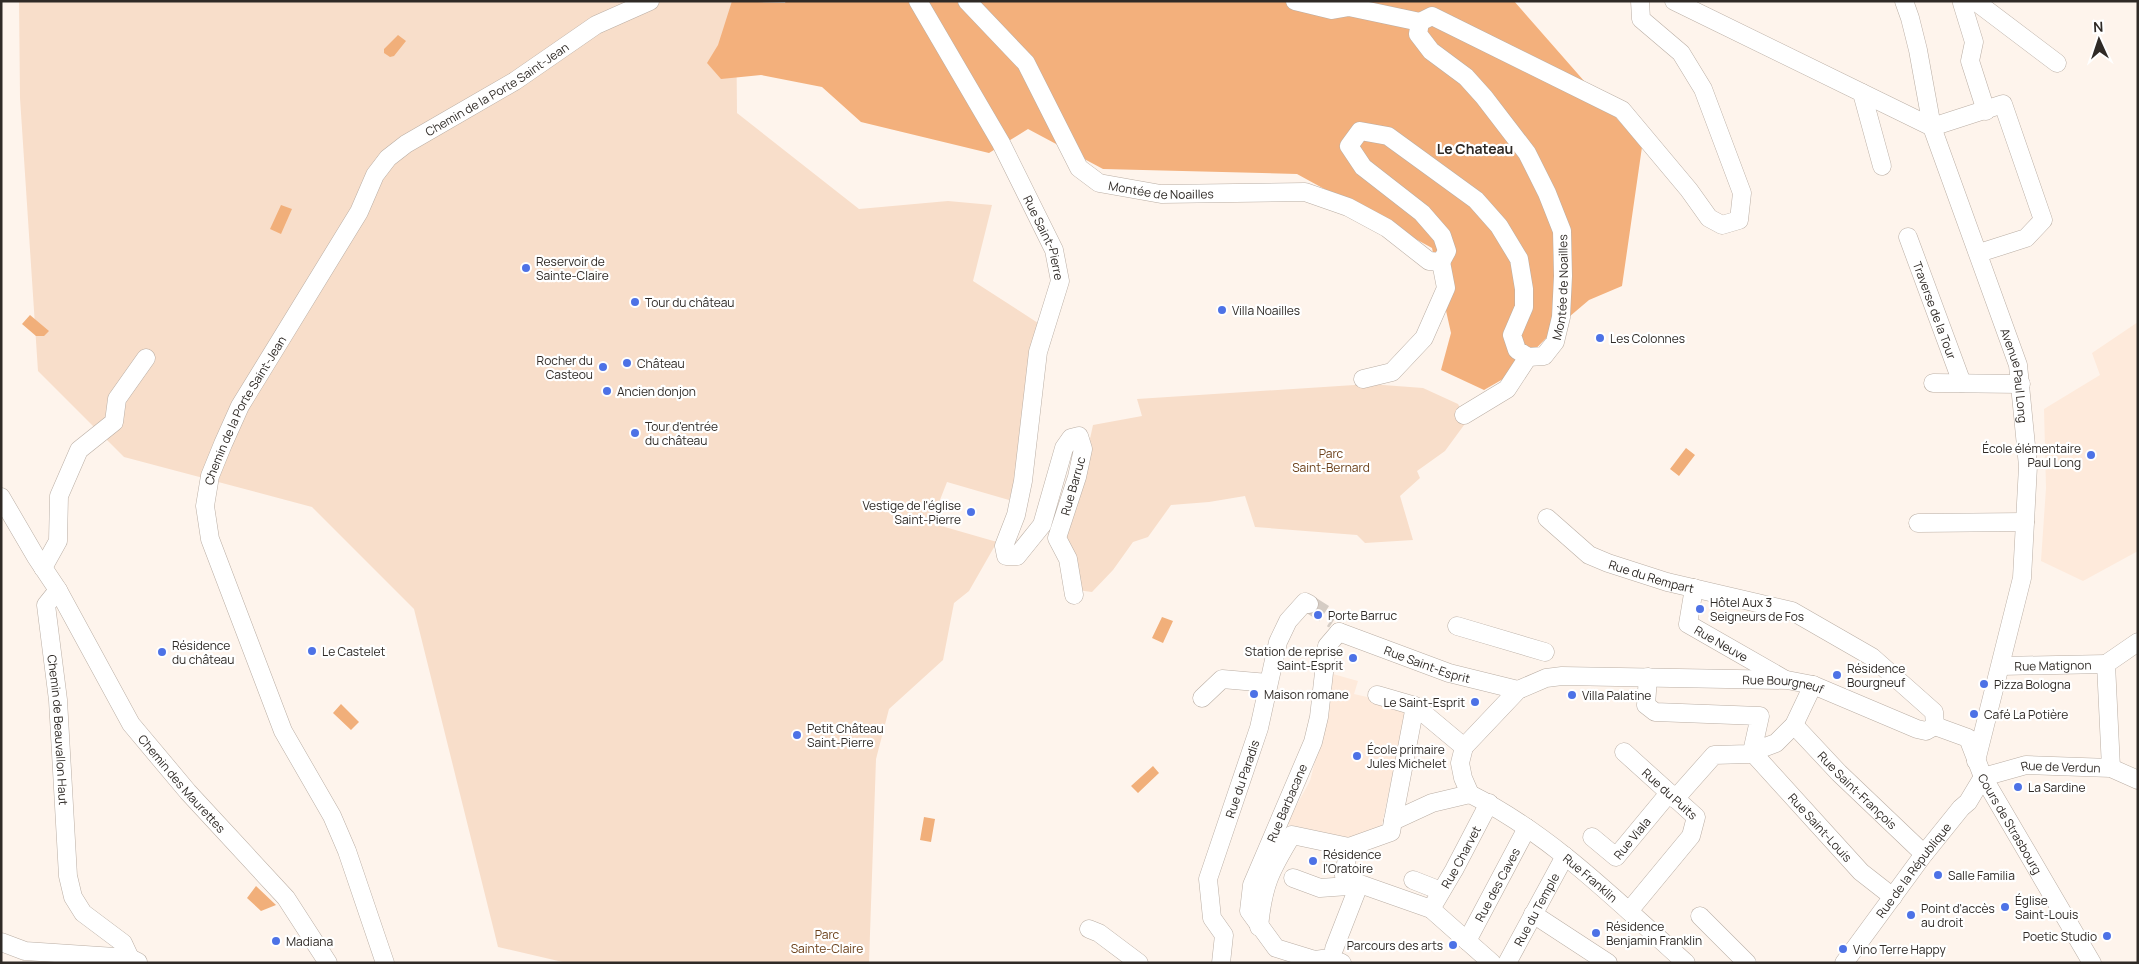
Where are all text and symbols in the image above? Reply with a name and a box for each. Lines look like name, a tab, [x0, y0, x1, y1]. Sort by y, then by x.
north arrow	[2074, 15, 2124, 65]
text: N	[2093, 17, 2104, 36]
street label: Chemin de la Porte Saint-Jean	[422, 38, 572, 140]
district label: Le Chateau	[1437, 139, 1513, 158]
street label: Montée de Noailles	[1107, 176, 1214, 203]
street label: Rue Saint-Pierre	[1020, 192, 1068, 282]
street label: Montée de Noailles	[1547, 234, 1572, 342]
place label: Reservoir de Sainte-Claire	[536, 253, 609, 284]
street label: Traverse de la Tour	[1909, 259, 1961, 362]
marker: Reservoir de Sainte-Claire	[520, 262, 532, 274]
place label: Tour du château	[645, 294, 734, 311]
marker: Tour du château	[629, 296, 641, 308]
place label: Villa Noailles	[1232, 302, 1300, 319]
marker: Villa Noailles	[1216, 304, 1228, 316]
street label: Avenue Paul Long	[1997, 326, 2032, 424]
place label: Les Colonnes	[1610, 330, 1685, 347]
street label: Chemin de la Porte Saint-Jean	[200, 332, 290, 486]
marker: Les Colonnes	[1594, 332, 1606, 344]
place label: Rocher du Casteou	[537, 352, 593, 383]
place label: Château	[637, 355, 685, 372]
marker: Château	[621, 357, 633, 369]
marker: Rocher du Casteou	[597, 361, 609, 373]
place label: Ancien donjon	[617, 383, 696, 400]
marker: Ancien donjon	[601, 385, 613, 397]
place label: Tour d'entrée du château	[645, 418, 718, 449]
marker: Tour d'entrée du château	[629, 427, 641, 439]
place label: École élémentaire Paul Long	[1982, 440, 2081, 471]
park label: Parc Saint-Bernard	[1292, 445, 1370, 476]
marker: École élémentaire Paul Long	[2085, 449, 2097, 461]
street label: Rue Barruc	[1056, 454, 1090, 517]
place label: Vestige de l'église Saint-Pierre	[862, 497, 961, 528]
marker: Vestige de l'église Saint-Pierre	[965, 506, 977, 518]
street label: Rue du Rempart	[1607, 555, 1696, 597]
place label: Hôtel Aux 3 Seigneurs de Fos	[1710, 594, 1804, 625]
marker: Hôtel Aux 3 Seigneurs de Fos	[1694, 603, 1706, 615]
place label: Porte Barruc	[1328, 607, 1397, 624]
marker: Porte Barruc	[1312, 609, 1324, 621]
street label: Rue Neuve	[1691, 621, 1751, 665]
place label: Résidence du château	[172, 637, 234, 668]
street label: Rue Saint-Esprit	[1382, 641, 1472, 686]
place label: Le Castelet	[322, 643, 385, 660]
place label: Station de reprise Saint-Esprit	[1245, 643, 1343, 674]
marker: Le Castelet	[306, 645, 318, 657]
marker: Résidence du château	[156, 646, 168, 658]
marker: Station de reprise Saint-Esprit	[1347, 652, 1359, 664]
street label: Chemin de Beauvallon Haut	[44, 654, 72, 806]
street label: Rue Matignon	[2014, 656, 2092, 674]
place label: Résidence Bourgneuf	[1847, 660, 1906, 691]
marker: Résidence Bourgneuf	[1831, 669, 1843, 681]
street label: Rue Bourgneuf	[1742, 671, 1827, 698]
place label: Pizza Bologna	[1994, 676, 2071, 693]
marker: Pizza Bologna	[1978, 678, 1990, 690]
place label: Maison romane	[1264, 686, 1349, 703]
place label: Villa Palatine	[1582, 687, 1651, 704]
marker: Maison romane	[1248, 688, 1260, 700]
marker: Villa Palatine	[1566, 689, 1578, 701]
place label: Le Saint-Esprit	[1383, 694, 1465, 711]
marker: Le Saint-Esprit	[1469, 696, 1481, 708]
place label: Café La Potière	[1984, 706, 2068, 723]
marker: Café La Potière	[1968, 708, 1980, 720]
place label: Petit Château Saint-Pierre	[807, 720, 884, 751]
marker: Petit Château Saint-Pierre	[791, 729, 803, 741]
street label: Chemin des Maurettes	[135, 731, 230, 836]
street label: Rue du Paradis	[1221, 737, 1263, 820]
place label: École primaire Jules Michelet	[1367, 741, 1447, 772]
street label: Rue Saint-François	[1814, 747, 1901, 833]
marker: École primaire Jules Michelet	[1351, 750, 1363, 762]
street label: Rue de Verdun	[2019, 756, 2101, 776]
street label: Rue Barbacane	[1263, 761, 1311, 845]
street label: Rue du Puits	[1639, 764, 1701, 823]
street label: Cours de Strasbourg	[1974, 770, 2047, 877]
place label: La Sardine	[2028, 779, 2085, 796]
marker: La Sardine	[2012, 781, 2024, 793]
street label: Rue Saint-Louis	[1785, 789, 1856, 865]
street label: Rue Viala	[1609, 813, 1654, 863]
street label: Rue de la République	[1872, 819, 1955, 921]
street label: Rue Charvet	[1437, 822, 1484, 891]
street label: Rue des Caves	[1470, 845, 1524, 924]
place label: Résidence l'Oratoire	[1323, 846, 1381, 877]
street label: Rue Franklin	[1560, 850, 1622, 906]
marker: Résidence l'Oratoire	[1307, 855, 1319, 867]
place label: Salle Familia	[1948, 867, 2015, 884]
marker: Salle Familia	[1932, 869, 1944, 881]
street label: Rue du Temple	[1509, 870, 1563, 949]
place label: Église Saint-Louis	[2015, 892, 2078, 923]
place label: Point d'accès au droit	[1921, 900, 1995, 931]
marker: Église Saint-Louis	[1999, 901, 2011, 913]
marker: Point d'accès au droit	[1905, 909, 1917, 921]
place label: Résidence Benjamin Franklin	[1606, 918, 1702, 949]
park label: Parc Sainte-Claire	[791, 926, 863, 957]
marker: Résidence Benjamin Franklin	[1590, 927, 1602, 939]
place label: Poetic Studio	[2023, 928, 2097, 945]
marker: Poetic Studio	[2101, 930, 2113, 942]
place label: Madiana	[286, 933, 333, 950]
marker: Madiana	[270, 935, 282, 947]
place label: Parcours des arts	[1347, 937, 1443, 954]
marker: Parcours des arts	[1447, 939, 1459, 951]
place label: Vino Terre Happy	[1853, 941, 1946, 958]
marker: Vino Terre Happy	[1837, 943, 1849, 955]

